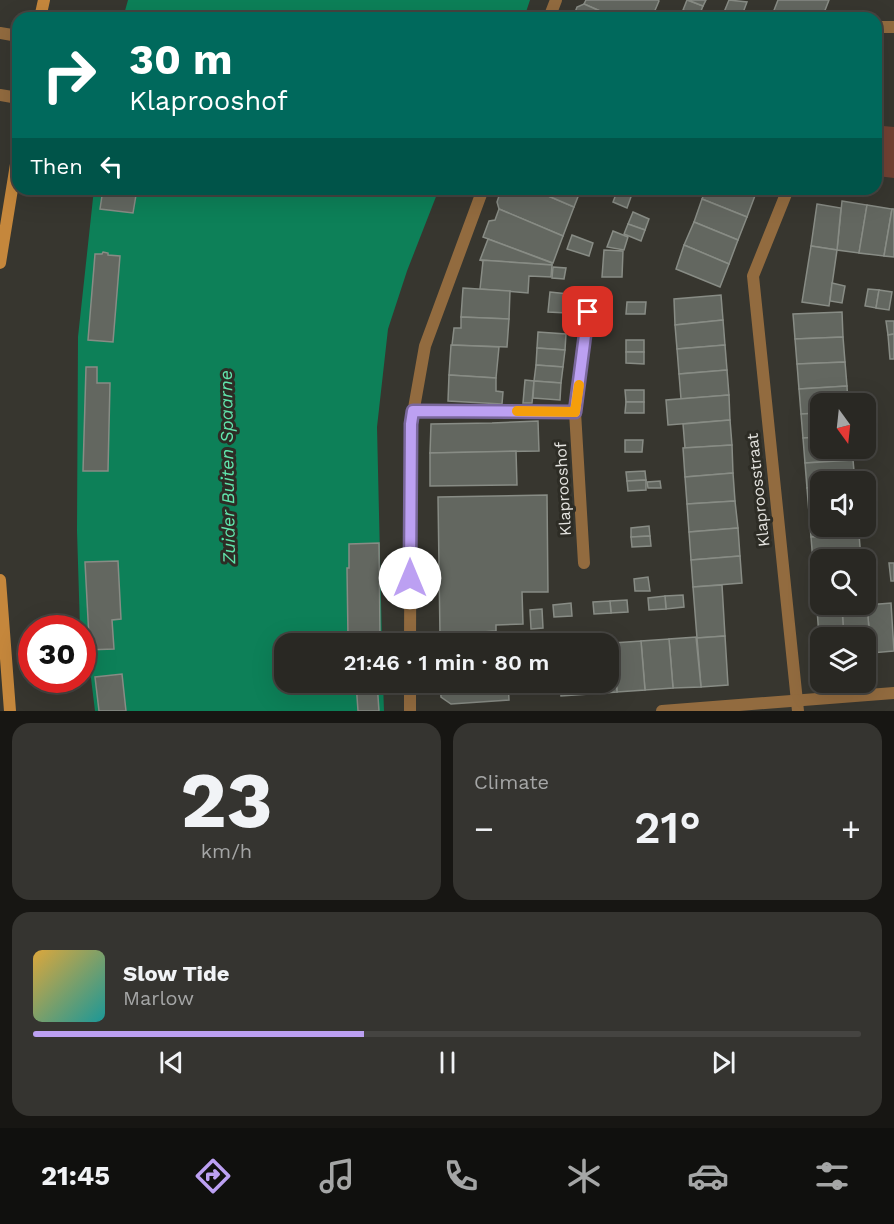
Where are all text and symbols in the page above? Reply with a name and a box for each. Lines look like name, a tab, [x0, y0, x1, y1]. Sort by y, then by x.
text: 30 m	[129, 35, 233, 84]
icon: right	[30, 36, 108, 114]
text: Klaprooshof	[129, 85, 288, 117]
icon: left	[95, 150, 128, 183]
text: Then	[30, 154, 83, 179]
pin	[562, 286, 613, 337]
icon: arrive	[571, 295, 604, 328]
water label: Zuider Buiten Spaarne	[215, 370, 239, 565]
north arrow	[810, 393, 876, 459]
map controls	[810, 393, 876, 693]
street label: Klaproosstraat	[743, 432, 773, 548]
street label: Klaprooshof	[551, 441, 575, 536]
button: sound	[810, 471, 876, 537]
position arrow	[378, 546, 442, 610]
button: search	[810, 549, 876, 615]
speed limit sign: 30	[18, 615, 96, 693]
button: layers	[810, 627, 876, 693]
text: 21:46 · 1 min · 80 m	[344, 650, 549, 675]
text: 23	[180, 754, 273, 846]
text: Climate	[474, 770, 549, 794]
text: 21°	[634, 801, 701, 854]
text: −	[474, 809, 494, 848]
text: +	[841, 809, 861, 848]
text: km/h	[201, 839, 252, 863]
text: Slow Tide	[123, 961, 230, 986]
text: Marlow	[123, 986, 194, 1010]
icon: previous	[155, 1046, 188, 1079]
icon: pause	[431, 1046, 464, 1079]
icon: next	[707, 1046, 740, 1079]
icon: directions	[192, 1155, 234, 1197]
icon: music	[316, 1155, 358, 1197]
icon: phone	[440, 1155, 482, 1197]
icon: climate	[563, 1155, 605, 1197]
icon: car	[687, 1155, 729, 1197]
icon: filters	[811, 1155, 853, 1197]
text: 21:45	[41, 1160, 110, 1192]

